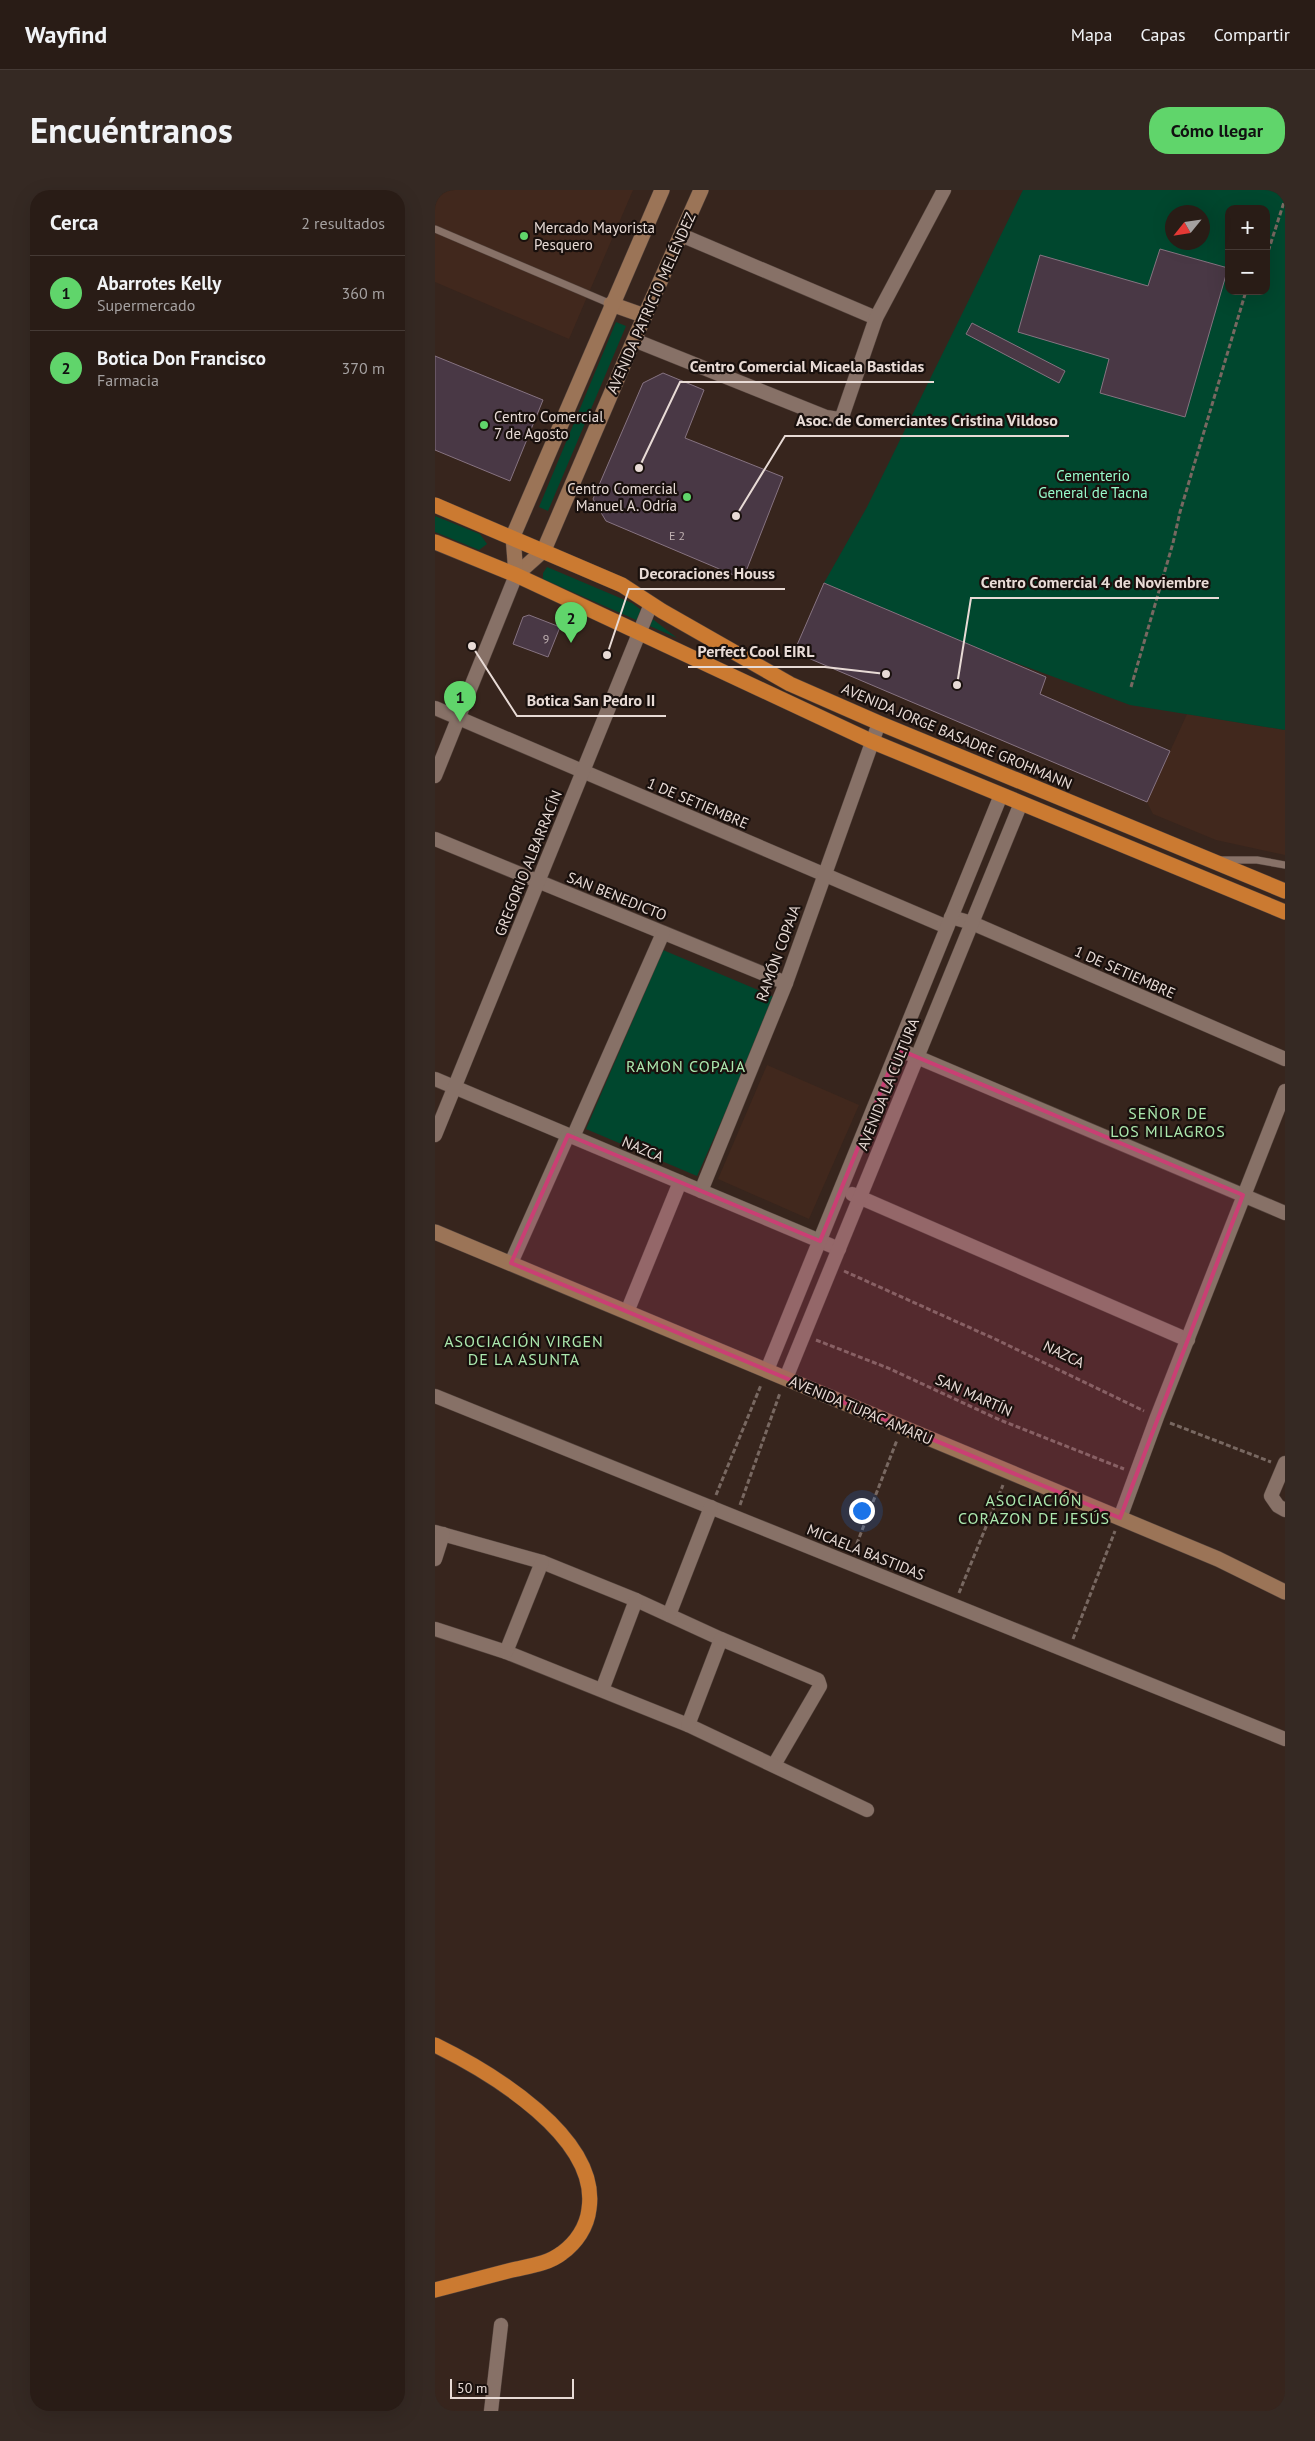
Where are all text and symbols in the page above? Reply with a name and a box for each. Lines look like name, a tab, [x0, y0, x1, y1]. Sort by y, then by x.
text: Wayfind	[25, 19, 107, 50]
text: Mapa	[1071, 23, 1113, 46]
text: Capas	[1141, 23, 1186, 46]
text: Compartir	[1214, 23, 1290, 46]
text: Encuéntranos	[30, 107, 233, 153]
button: Cómo llegar	[1149, 107, 1285, 154]
north arrow	[1165, 205, 1210, 250]
map controls	[1225, 205, 1270, 295]
button: +	[1225, 205, 1270, 250]
text: Cerca	[50, 209, 99, 236]
street label: AVENIDA PATRICIO MELÉNDEZ	[602, 209, 700, 397]
text: 2 resultados	[301, 213, 385, 233]
place label: Mercado Mayorista Pesquero	[534, 218, 655, 254]
marker: Mercado Mayorista Pesquero	[518, 230, 530, 242]
button: −	[1225, 250, 1270, 295]
text: Abarrotes Kelly	[97, 271, 221, 295]
text: 1	[61, 283, 71, 303]
text: 360 m	[342, 283, 385, 303]
text: Supermercado	[97, 295, 195, 315]
text: Botica Don Francisco	[97, 346, 266, 370]
callout: Centro Comercial Micaela Bastidas	[680, 351, 934, 382]
text: Centro Comercial Micaela Bastidas	[690, 356, 924, 376]
text: 2	[61, 358, 71, 378]
text: 370 m	[342, 358, 385, 378]
text: Farmacia	[97, 370, 159, 390]
callout: Asoc. de Comerciantes Cristina Vildoso	[785, 405, 1069, 436]
place label: Centro Comercial 7 de Agosto	[494, 407, 604, 443]
text: Asoc. de Comerciantes Cristina Vildoso	[796, 410, 1058, 430]
marker: Centro Comercial 7 de Agosto	[478, 419, 490, 431]
park label: Cementerio General de Tacna	[1038, 466, 1148, 502]
place label: Centro Comercial Manuel A. Odría	[567, 479, 678, 515]
marker: Centro Comercial Manuel A. Odría	[681, 491, 693, 503]
house number: E 2	[669, 528, 685, 543]
callout: Decoraciones Houss	[629, 558, 785, 589]
text: Decoraciones Houss	[639, 563, 775, 583]
callout: Centro Comercial 4 de Noviembre	[971, 567, 1219, 598]
text: Centro Comercial 4 de Noviembre	[981, 572, 1209, 592]
pin: 2	[555, 602, 587, 643]
house number: 9	[543, 631, 549, 646]
callout: Perfect Cool EIRL	[688, 636, 825, 667]
text: Perfect Cool EIRL	[698, 641, 815, 661]
street label: AVENIDA JORGE BASADRE GROHMANN	[839, 679, 1075, 793]
pin: 1	[444, 681, 476, 722]
callout: Botica San Pedro II	[517, 685, 666, 716]
text: Botica San Pedro II	[527, 690, 655, 710]
street label: 1 DE SETIEMBRE	[644, 773, 752, 833]
street label: GREGORIO ALBARRACÍN	[490, 787, 566, 939]
street label: SAN BENEDICTO	[564, 867, 670, 925]
street label: RAMÓN COPAJA	[752, 902, 804, 1004]
street label: 1 DE SETIEMBRE	[1072, 941, 1178, 1003]
street label: AVENIDA LA CULTURA	[853, 1015, 923, 1153]
district label: RAMON COPAJA	[626, 1056, 746, 1076]
district label: SEÑOR DE LOS MILAGROS	[1110, 1103, 1226, 1141]
street label: NAZCA	[619, 1132, 667, 1166]
district label: ASOCIACIÓN VIRGEN DE LA ASUNTA	[444, 1331, 604, 1369]
street label: NAZCA	[1040, 1336, 1088, 1372]
street label: SAN MARTÍN	[933, 1370, 1015, 1420]
street label: AVENIDA TUPAC AMARU	[786, 1371, 936, 1449]
district label: ASOCIACIÓN CORAZON DE JESÚS	[958, 1490, 1110, 1528]
your location	[849, 1498, 875, 1524]
street label: MICAELA BASTIDAS	[804, 1520, 928, 1584]
scale bar	[450, 2376, 574, 2399]
text: 50 m	[457, 2379, 487, 2397]

